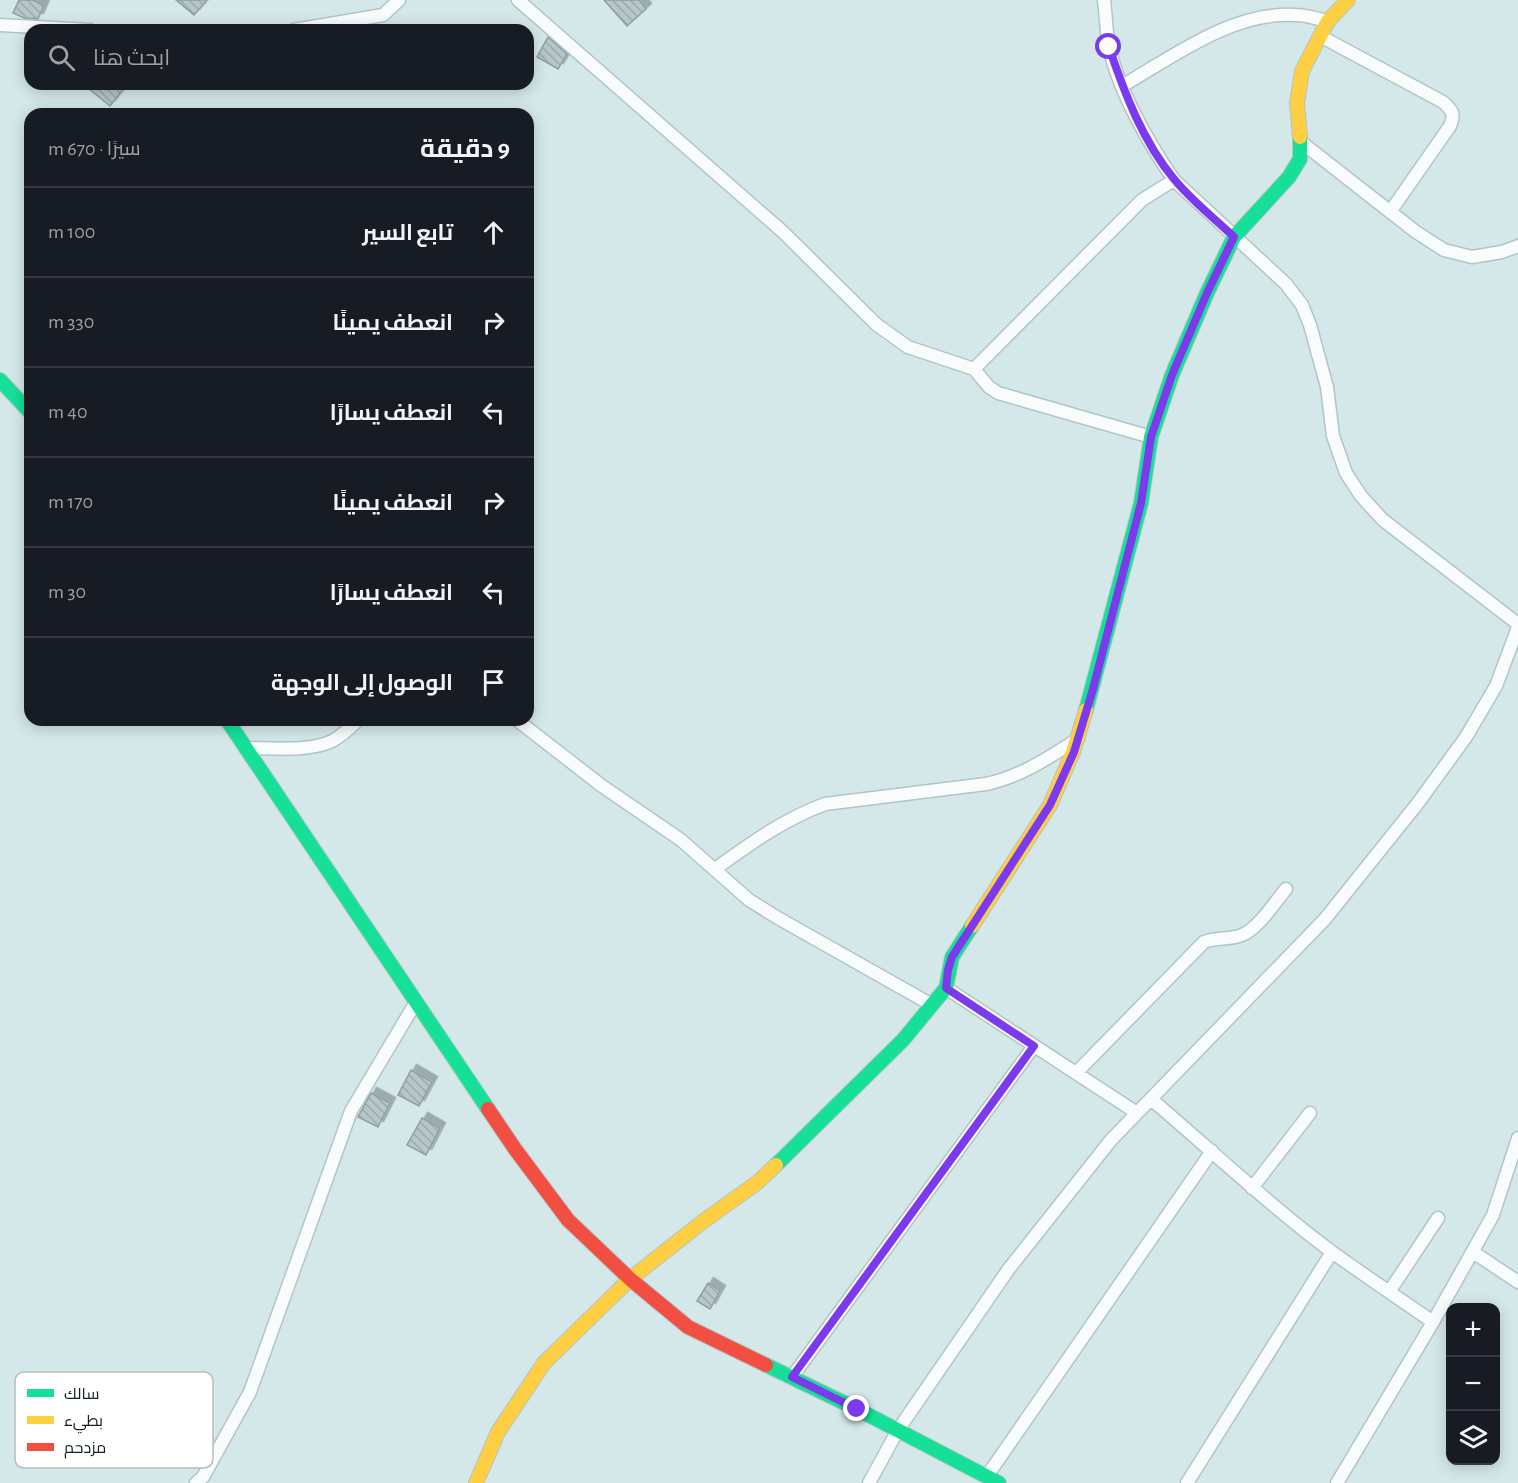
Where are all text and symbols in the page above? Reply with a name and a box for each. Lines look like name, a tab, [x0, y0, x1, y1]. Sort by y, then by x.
search box	[24, 24, 534, 90]
route start	[1095, 33, 1121, 59]
icon: search	[45, 41, 78, 74]
text: ابحث هنا	[93, 47, 170, 69]
text: 9 دقيقة	[420, 136, 510, 162]
text: سيرًا · 670 m	[48, 139, 141, 159]
icon: ahead	[477, 216, 510, 249]
text: 100 m	[48, 222, 95, 242]
text: تابع السير	[362, 222, 453, 244]
icon: right	[477, 306, 510, 339]
text: 330 m	[48, 312, 94, 332]
text: انعطف يمينًا	[332, 312, 453, 334]
icon: left	[477, 396, 510, 429]
text: 40 m	[48, 402, 88, 422]
text: انعطف يسارًا	[330, 402, 453, 424]
icon: right	[477, 486, 510, 519]
text: 170 m	[48, 492, 93, 512]
text: انعطف يمينًا	[332, 492, 453, 514]
icon: left	[477, 576, 510, 609]
text: 30 m	[48, 582, 86, 602]
text: انعطف يسارًا	[330, 582, 453, 604]
icon: arrive	[477, 666, 510, 699]
text: الوصول إلى الوجهة	[271, 672, 453, 694]
map controls	[1446, 1303, 1500, 1465]
button: +	[1446, 1303, 1500, 1357]
button: −	[1446, 1357, 1500, 1411]
legend	[15, 1372, 213, 1468]
text: سالك	[64, 1386, 99, 1402]
route end	[843, 1395, 869, 1421]
button: layers	[1446, 1411, 1500, 1465]
text: بطيء	[64, 1413, 103, 1434]
text: مزدحم	[64, 1440, 106, 1459]

